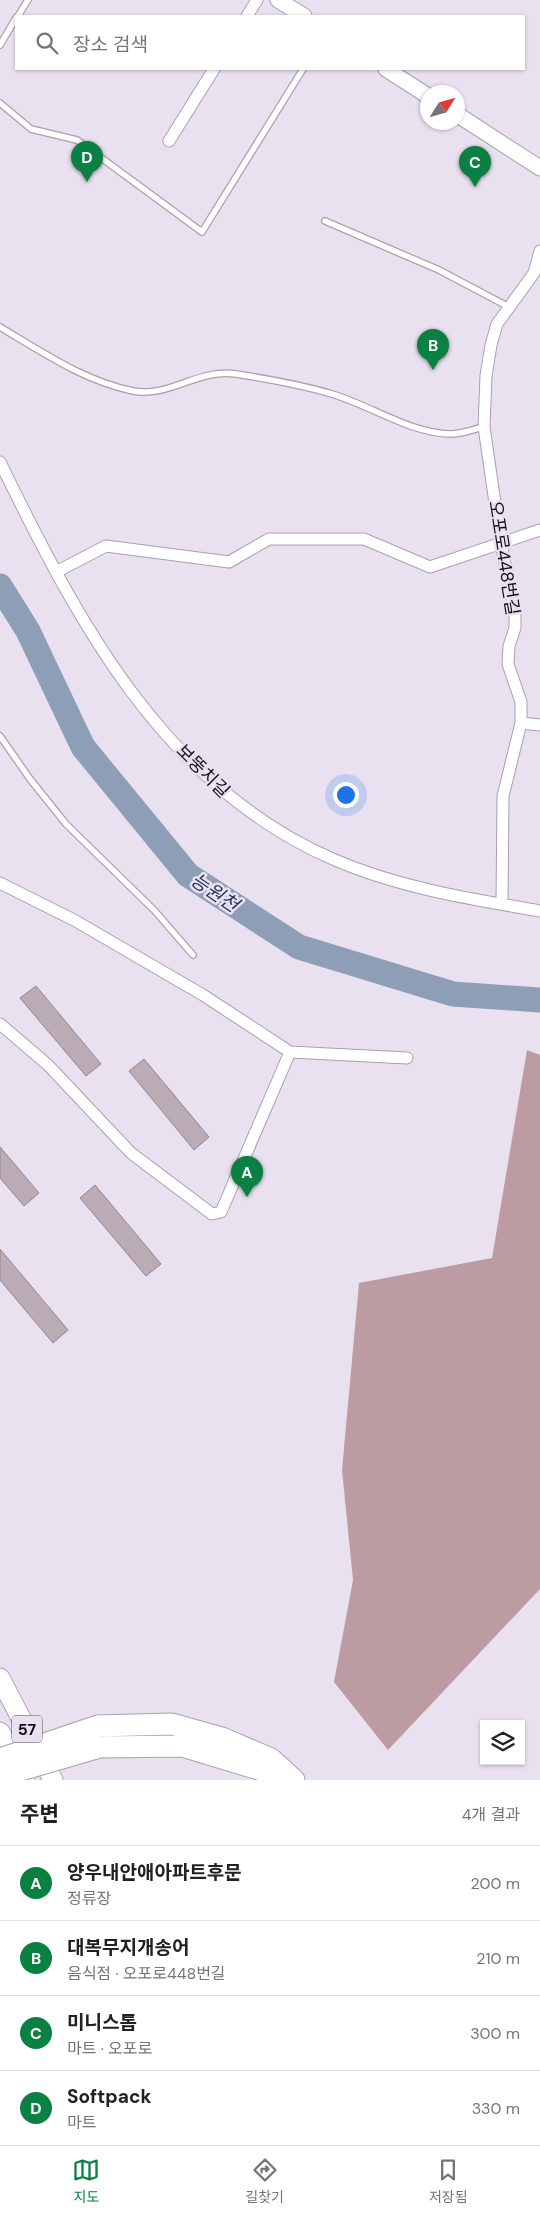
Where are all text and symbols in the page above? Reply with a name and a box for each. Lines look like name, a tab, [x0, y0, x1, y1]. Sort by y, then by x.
search box	[15, 15, 525, 70]
icon: search	[33, 29, 61, 57]
text: 장소 검색	[73, 32, 148, 57]
north arrow	[420, 85, 465, 130]
pin: D	[71, 141, 103, 182]
pin: C	[459, 146, 491, 187]
pin: B	[417, 329, 449, 370]
street label: 오포로448번길	[483, 499, 525, 617]
street label: 보뚱치길	[171, 739, 235, 803]
your location	[333, 782, 359, 808]
water label: 능원천	[186, 867, 245, 918]
pin: A	[231, 1156, 263, 1197]
road number: 57	[12, 1716, 42, 1742]
map controls	[480, 1720, 525, 1765]
button: layers	[480, 1720, 525, 1765]
text: 주변	[20, 1800, 59, 1828]
text: 4개 결과	[462, 1804, 520, 1825]
text: 양우내안애아파트후문	[67, 1860, 242, 1885]
text: A	[30, 1873, 42, 1894]
text: 200 m	[471, 1873, 520, 1894]
text: 정류장	[67, 1888, 111, 1909]
text: 대복무지개송어	[67, 1935, 189, 1960]
text: B	[31, 1948, 41, 1969]
text: 210 m	[476, 1948, 520, 1969]
text: 음식점 · 오포로448번길	[67, 1963, 226, 1984]
text: 미니스톱	[67, 2010, 137, 2035]
text: C	[30, 2023, 42, 2044]
text: 300 m	[470, 2023, 520, 2044]
text: 마트 · 오포로	[67, 2038, 152, 2059]
text: Softpack	[67, 2084, 151, 2109]
text: D	[30, 2098, 42, 2119]
text: 330 m	[472, 2098, 520, 2119]
text: 마트	[67, 2112, 96, 2133]
tab: 지도	[72, 2156, 100, 2206]
tab: 길찾기	[245, 2156, 284, 2206]
tab: 저장됨	[429, 2156, 468, 2206]

